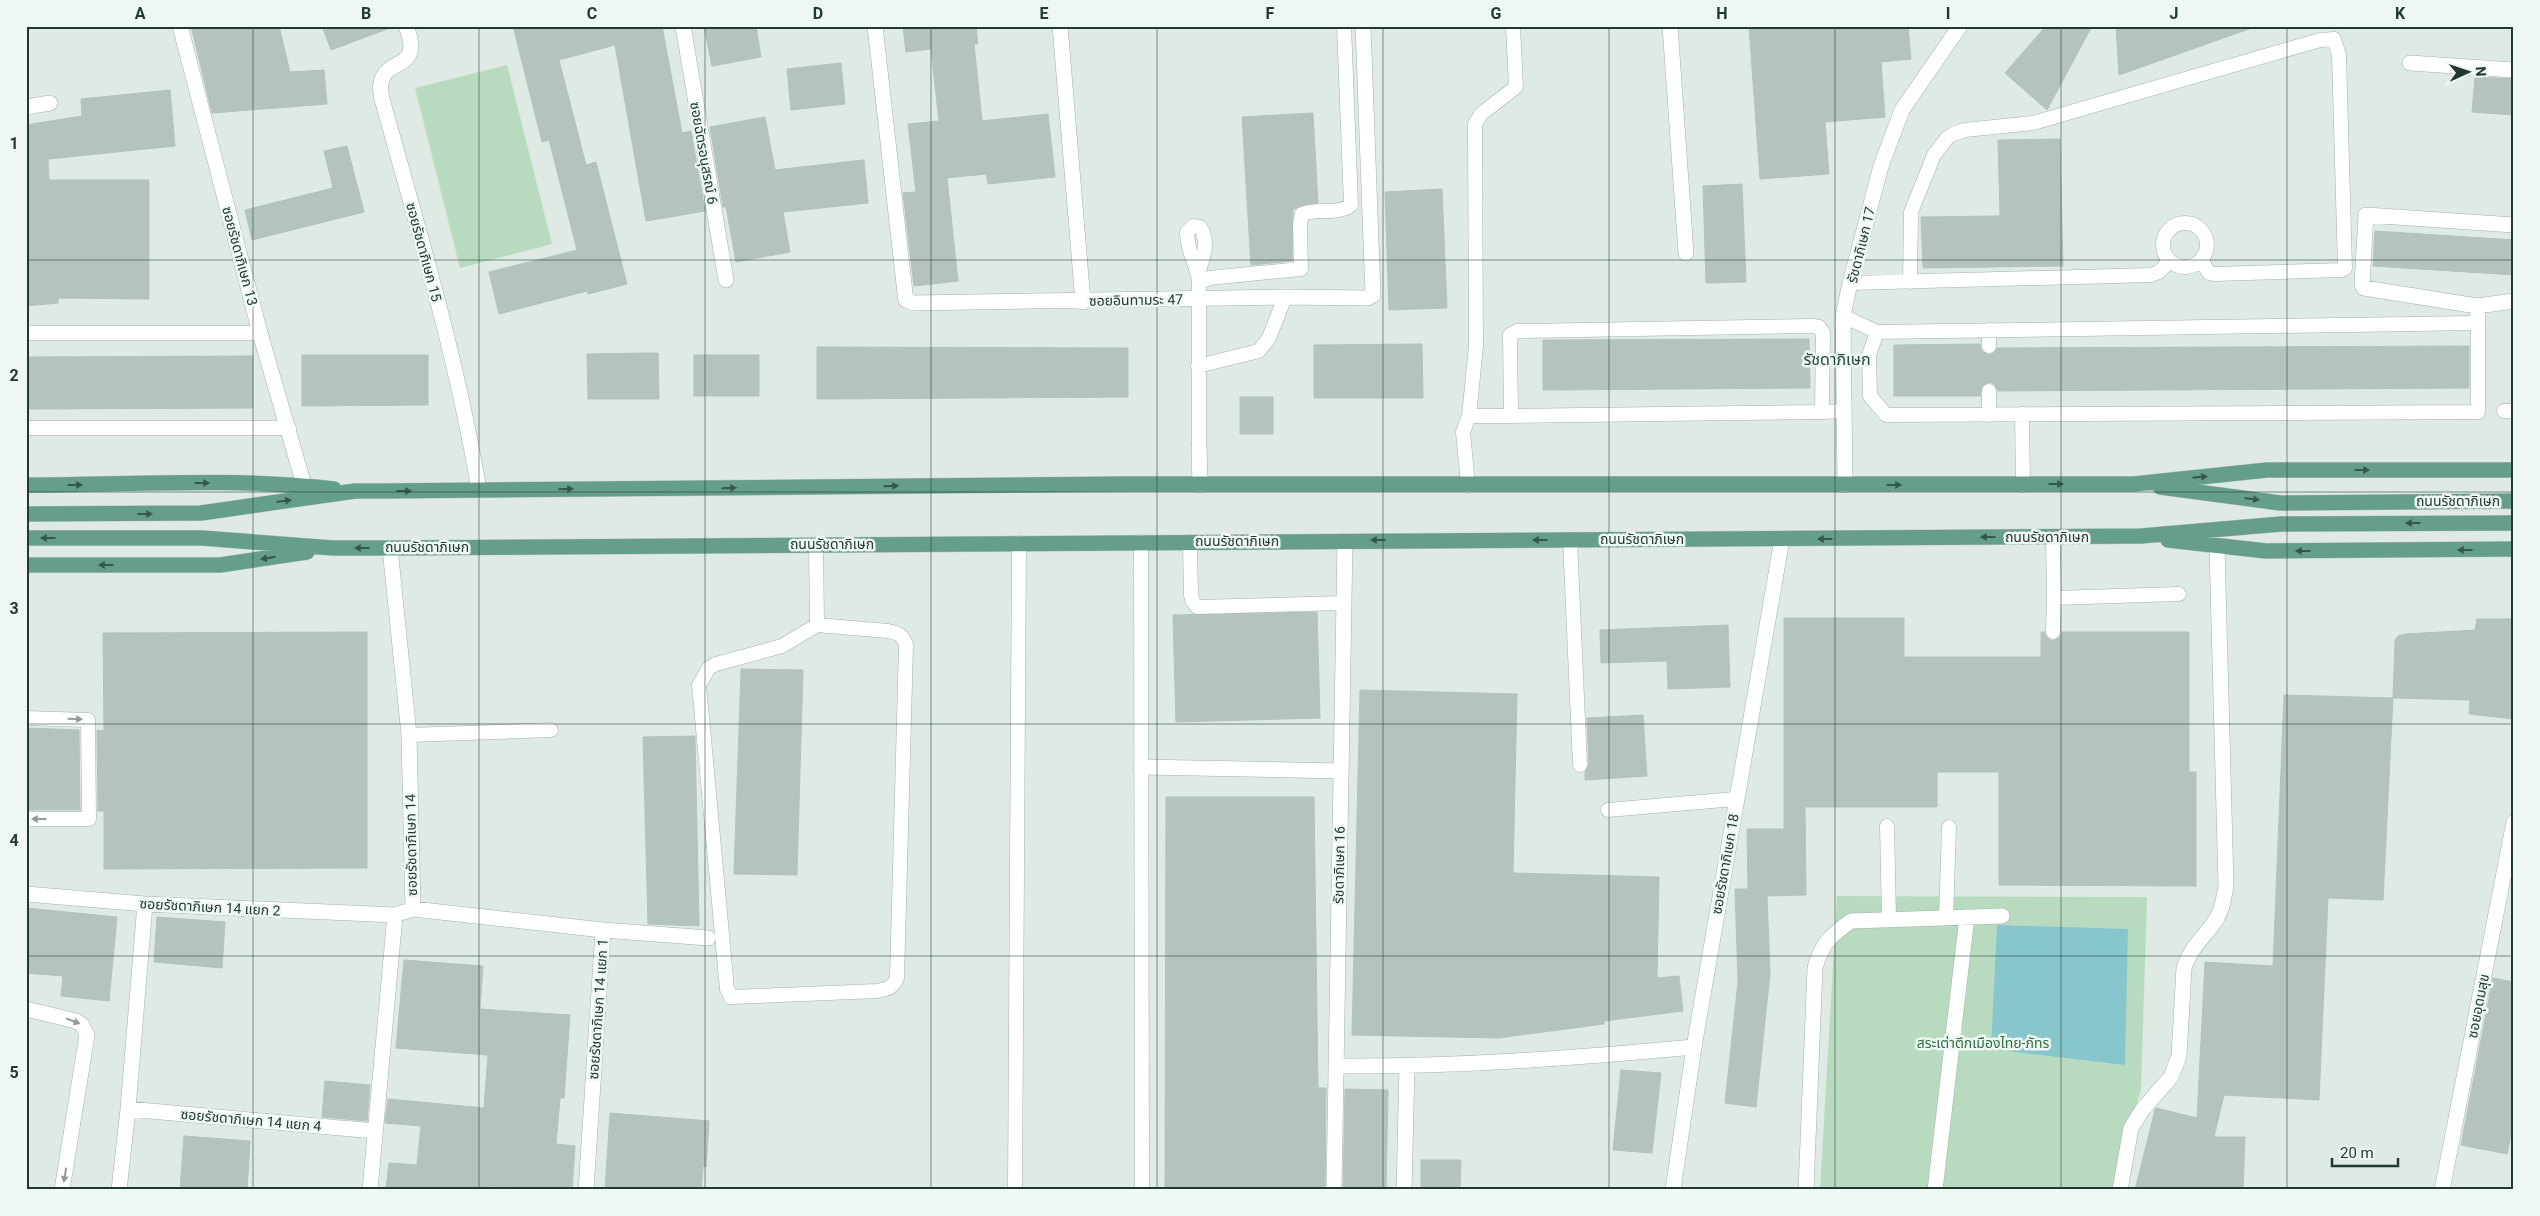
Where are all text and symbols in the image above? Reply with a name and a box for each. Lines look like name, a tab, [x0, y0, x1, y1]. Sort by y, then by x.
text: A	[135, 4, 146, 23]
text: B	[361, 4, 371, 23]
text: C	[587, 4, 597, 23]
text: D	[813, 4, 823, 23]
text: E	[1040, 4, 1049, 23]
text: F	[1266, 4, 1275, 23]
text: G	[1491, 4, 1502, 23]
text: H	[1716, 4, 1728, 23]
text: I	[1946, 4, 1950, 23]
text: J	[2170, 4, 2178, 23]
text: K	[2395, 4, 2406, 23]
north arrow	[2442, 48, 2492, 98]
text: N	[2473, 66, 2489, 77]
street label: ซอยฉัตรอนุสรณ์ 6	[686, 100, 721, 206]
text: 1	[9, 134, 19, 153]
street label: ซอยรัชดาภิเษก 15	[403, 201, 445, 303]
street label: ซอยรัชดาภิเษก 13	[219, 205, 261, 307]
street label: รัชดาภิเษก 17	[1844, 205, 1878, 285]
street label: ซอยอินทามระ 47	[1089, 291, 1183, 309]
district label: รัชดาภิเษก	[1804, 350, 1871, 369]
text: 2	[9, 366, 19, 385]
one-way arrow	[2354, 466, 2370, 474]
one-way arrow	[2192, 473, 2208, 481]
one-way arrow	[194, 479, 210, 487]
one-way arrow	[2049, 480, 2065, 488]
one-way arrow	[67, 481, 83, 489]
one-way arrow	[1886, 481, 1902, 489]
one-way arrow	[884, 482, 900, 490]
one-way arrow	[721, 484, 737, 492]
one-way arrow	[559, 485, 575, 493]
one-way arrow	[396, 487, 412, 495]
street label: ถนนรัชดาภิเษก	[2416, 493, 2500, 509]
one-way arrow	[2244, 495, 2260, 503]
one-way arrow	[276, 497, 292, 505]
one-way arrow	[137, 510, 153, 518]
one-way arrow	[2404, 519, 2420, 527]
street label: ถนนรัชดาภิเษก	[2005, 529, 2089, 545]
street label: ถนนรัชดาภิเษก	[1600, 531, 1684, 547]
street label: ถนนรัชดาภิเษก	[1195, 533, 1279, 549]
one-way arrow	[1979, 533, 1995, 541]
one-way arrow	[40, 534, 56, 542]
one-way arrow	[1817, 535, 1833, 543]
street label: ถนนรัชดาภิเษก	[790, 536, 874, 552]
one-way arrow	[1369, 536, 1385, 544]
one-way arrow	[1532, 536, 1548, 544]
street label: ถนนรัชดาภิเษก	[385, 539, 469, 555]
one-way arrow	[353, 544, 369, 552]
one-way arrow	[2457, 546, 2473, 554]
one-way arrow	[2294, 547, 2310, 555]
one-way arrow	[260, 554, 276, 562]
one-way arrow	[98, 561, 114, 569]
text: 3	[9, 599, 19, 618]
one-way arrow	[67, 716, 83, 724]
street label: ซอยรัชดาภิเษก 14	[402, 794, 420, 896]
street label: ซอยรัชดาภิเษก 18	[1708, 812, 1742, 916]
one-way arrow	[31, 815, 47, 823]
street label: รัชดาภิเษก 16	[1330, 826, 1348, 904]
text: 4	[9, 831, 19, 850]
street label: ซอยรัชดาภิเษก 14 แยก 2	[139, 895, 281, 919]
street label: ซอยรัชดาภิเษก 14 แยก 1	[585, 938, 611, 1080]
street label: ซอยอุดมสุข	[2464, 973, 2493, 1040]
one-way arrow	[66, 1017, 81, 1025]
park label: สระเต่าตึกเมืองไทย-ภัทร	[1917, 1035, 2049, 1051]
text: 5	[9, 1063, 19, 1082]
street label: ซอยรัชดาภิเษก 14 แยก 4	[180, 1106, 322, 1134]
scale bar	[2332, 1136, 2399, 1168]
text: 20 m	[2340, 1144, 2374, 1162]
one-way arrow	[60, 1167, 68, 1183]

